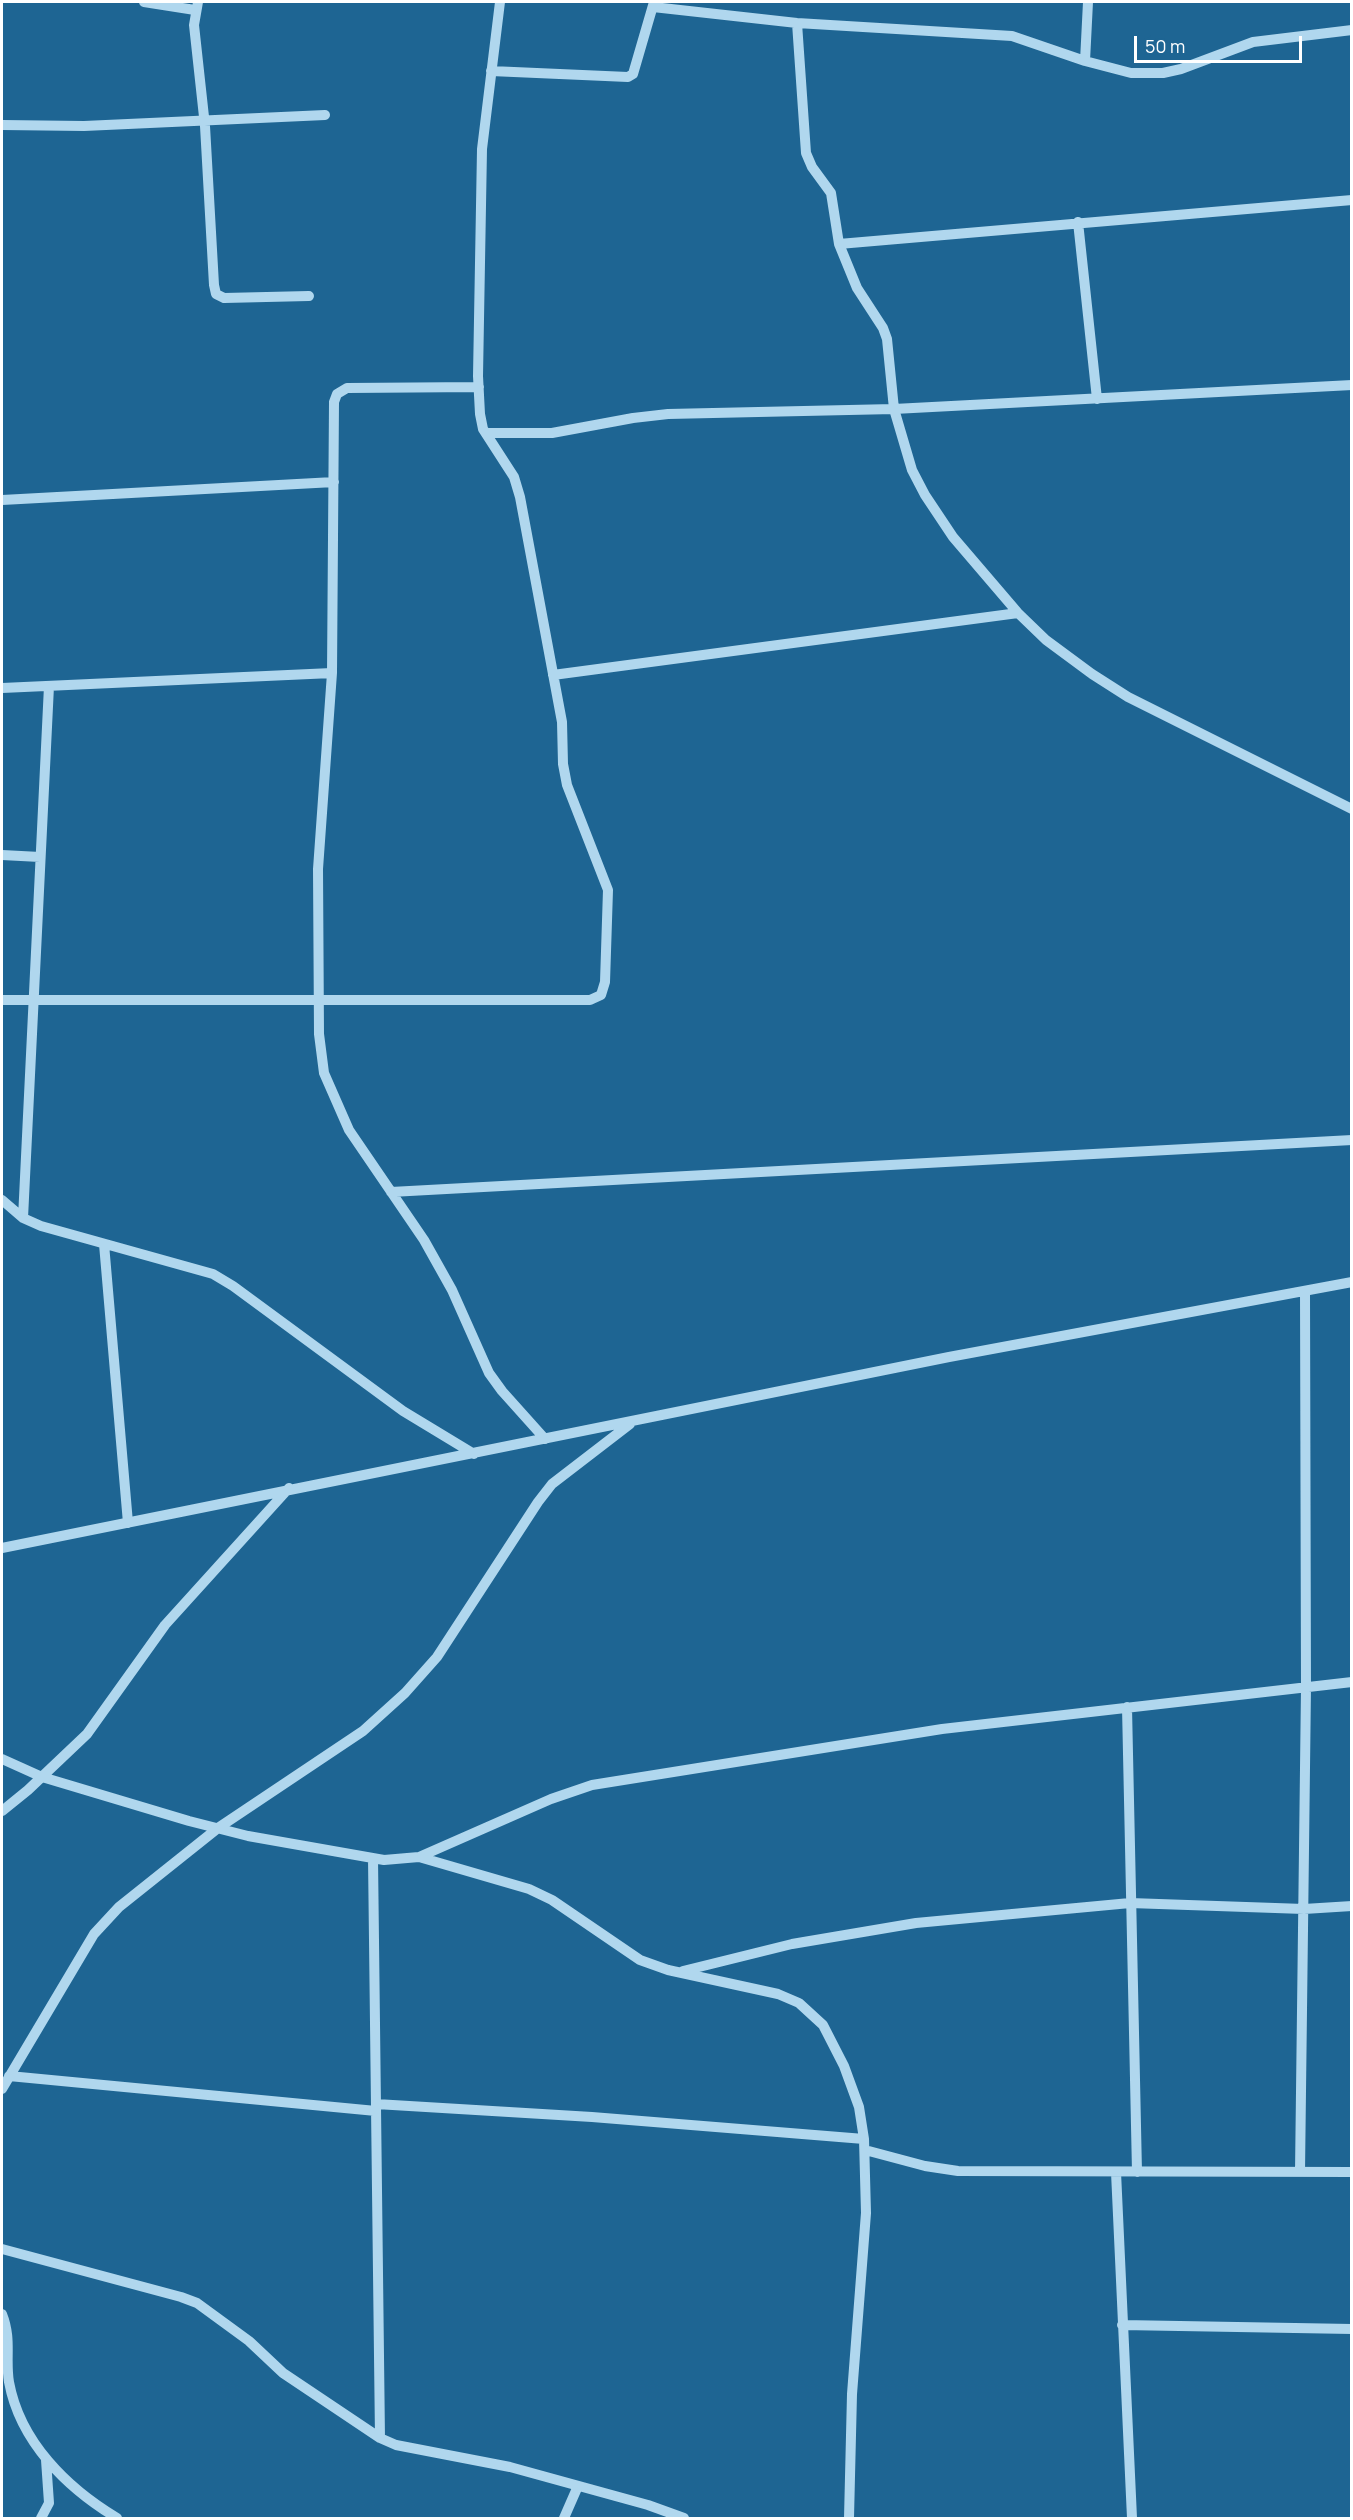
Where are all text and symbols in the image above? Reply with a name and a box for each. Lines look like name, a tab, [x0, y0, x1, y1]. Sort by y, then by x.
scale bar	[1137, 24, 1305, 62]
text: 50 m	[1145, 34, 1185, 58]

